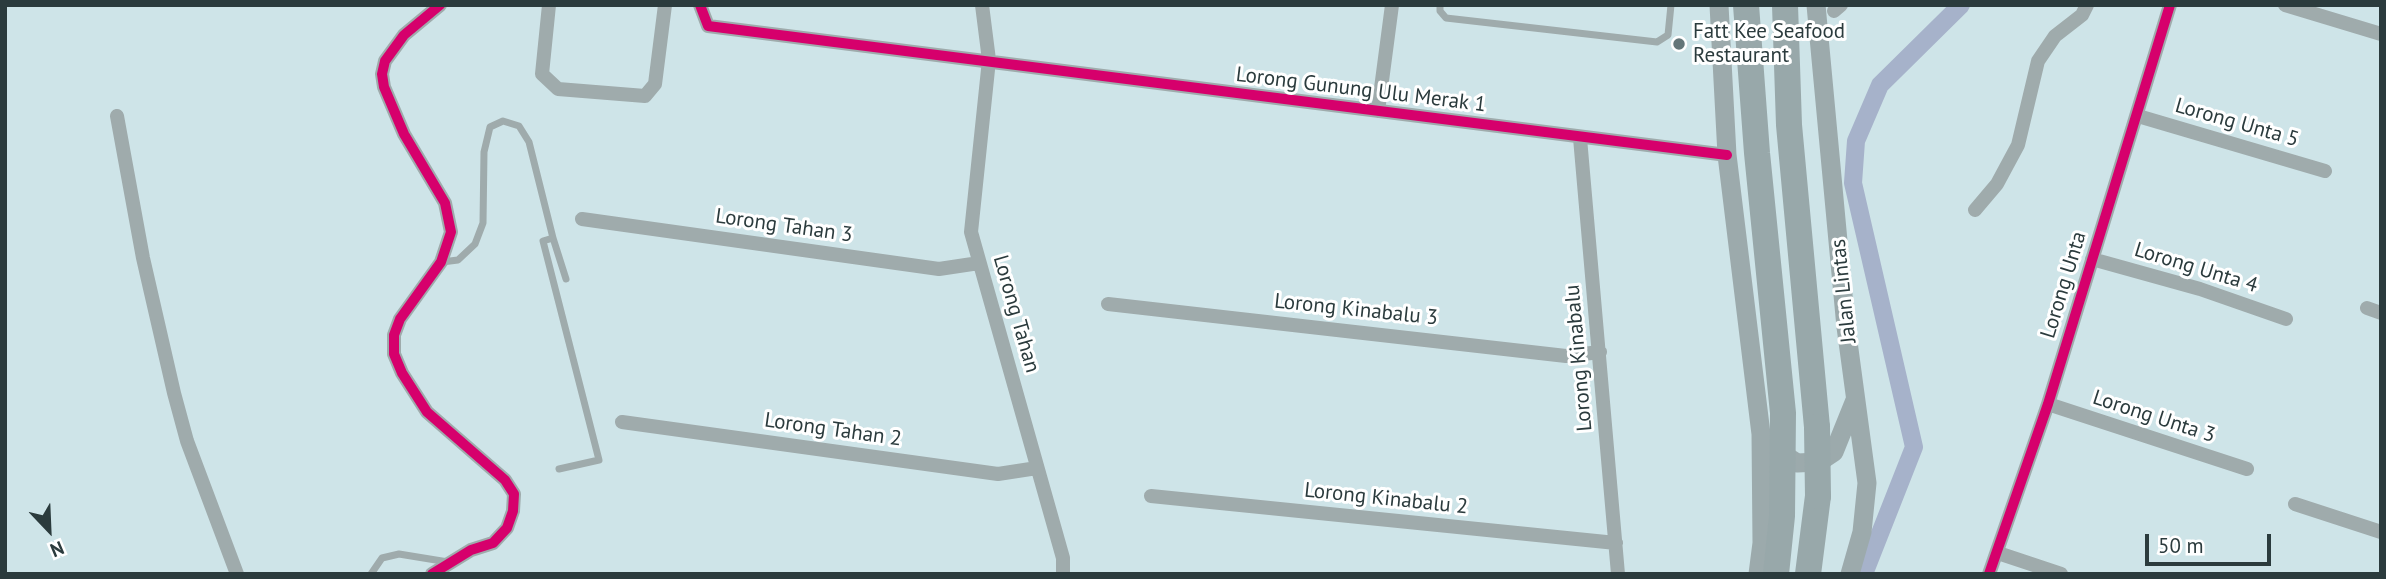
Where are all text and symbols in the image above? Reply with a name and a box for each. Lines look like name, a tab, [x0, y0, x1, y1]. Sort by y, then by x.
place label: Fatt Kee Seafood Restaurant	[1693, 19, 1845, 69]
marker: Fatt Kee Seafood Restaurant	[1671, 36, 1687, 52]
street label: Lorong Gunung Ulu Merak 1	[1235, 62, 1487, 118]
street label: Lorong Unta 5	[2172, 93, 2302, 153]
street label: Lorong Tahan 3	[714, 204, 854, 248]
street label: Lorong Unta	[2036, 229, 2092, 341]
street label: Lorong Unta 4	[2131, 237, 2261, 299]
street label: Jalan Lintas	[1826, 238, 1862, 344]
street label: Lorong Tahan	[987, 252, 1045, 376]
street label: Lorong Kinabalu	[1560, 284, 1598, 432]
street label: Lorong Kinabalu 3	[1273, 289, 1439, 331]
street label: Lorong Unta 3	[2090, 385, 2218, 449]
street label: Lorong Tahan 2	[763, 408, 903, 452]
street label: Lorong Kinabalu 2	[1303, 478, 1469, 520]
north arrow	[14, 495, 84, 565]
scale bar	[2148, 520, 2274, 564]
text: 50 m	[2158, 532, 2204, 559]
text: N	[47, 536, 68, 563]

